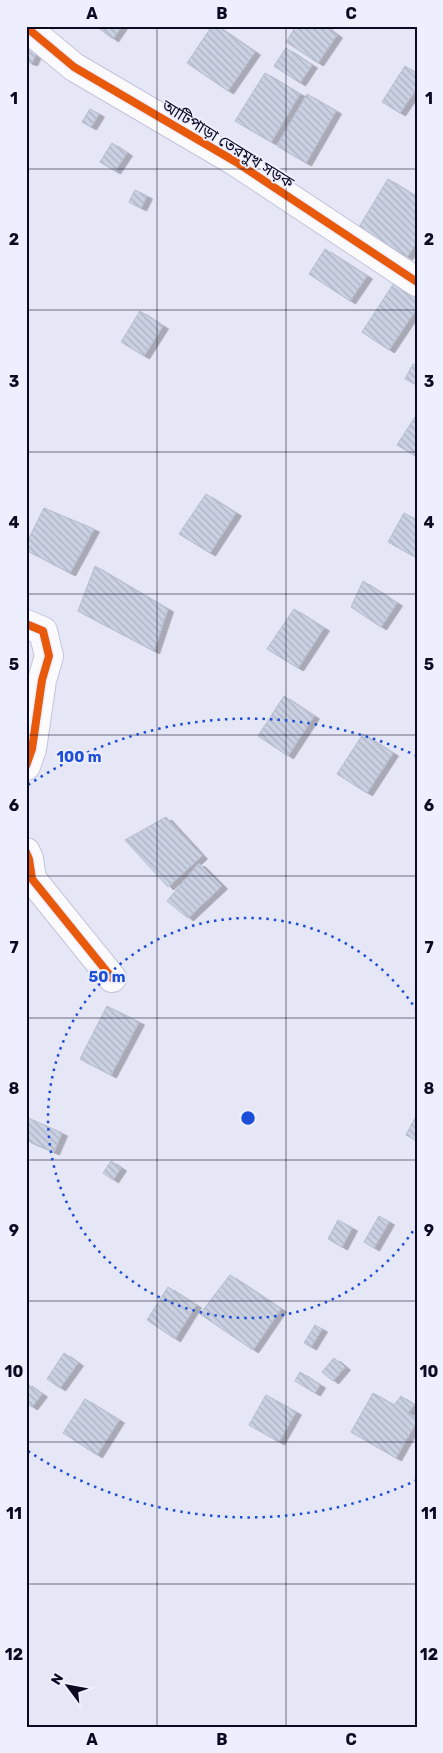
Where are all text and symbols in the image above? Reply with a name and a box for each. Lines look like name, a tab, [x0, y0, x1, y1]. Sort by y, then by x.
text: A	[86, 4, 98, 23]
text: B	[216, 4, 228, 23]
text: C	[345, 4, 357, 23]
text: 1	[10, 89, 18, 108]
text: 1	[425, 89, 433, 108]
street label: আটিপাড়া তেরমুখ সড়ক	[158, 95, 298, 193]
text: 2	[9, 230, 19, 249]
text: 2	[424, 230, 434, 249]
text: 3	[9, 372, 19, 391]
text: 3	[424, 372, 434, 391]
text: 4	[9, 513, 20, 532]
text: 4	[424, 513, 435, 532]
text: 5	[9, 655, 19, 674]
text: 5	[424, 655, 434, 674]
text: 100 m	[57, 748, 101, 766]
text: 6	[9, 796, 19, 815]
text: 6	[424, 796, 434, 815]
text: 7	[9, 938, 19, 957]
text: 7	[424, 938, 434, 957]
text: 50 m	[89, 968, 125, 986]
text: 8	[9, 1079, 20, 1098]
text: 8	[424, 1079, 435, 1098]
centre of rings	[239, 1109, 257, 1127]
text: 9	[9, 1221, 19, 1240]
text: 9	[424, 1221, 434, 1240]
text: 10	[5, 1362, 24, 1381]
text: 10	[420, 1362, 439, 1381]
text: 11	[6, 1504, 22, 1523]
text: 11	[421, 1504, 437, 1523]
text: 12	[5, 1645, 23, 1664]
text: 12	[420, 1645, 438, 1664]
north arrow	[42, 1660, 92, 1710]
text: N	[48, 1671, 67, 1688]
text: A	[86, 1730, 98, 1749]
text: B	[216, 1730, 228, 1749]
text: C	[345, 1730, 357, 1749]

